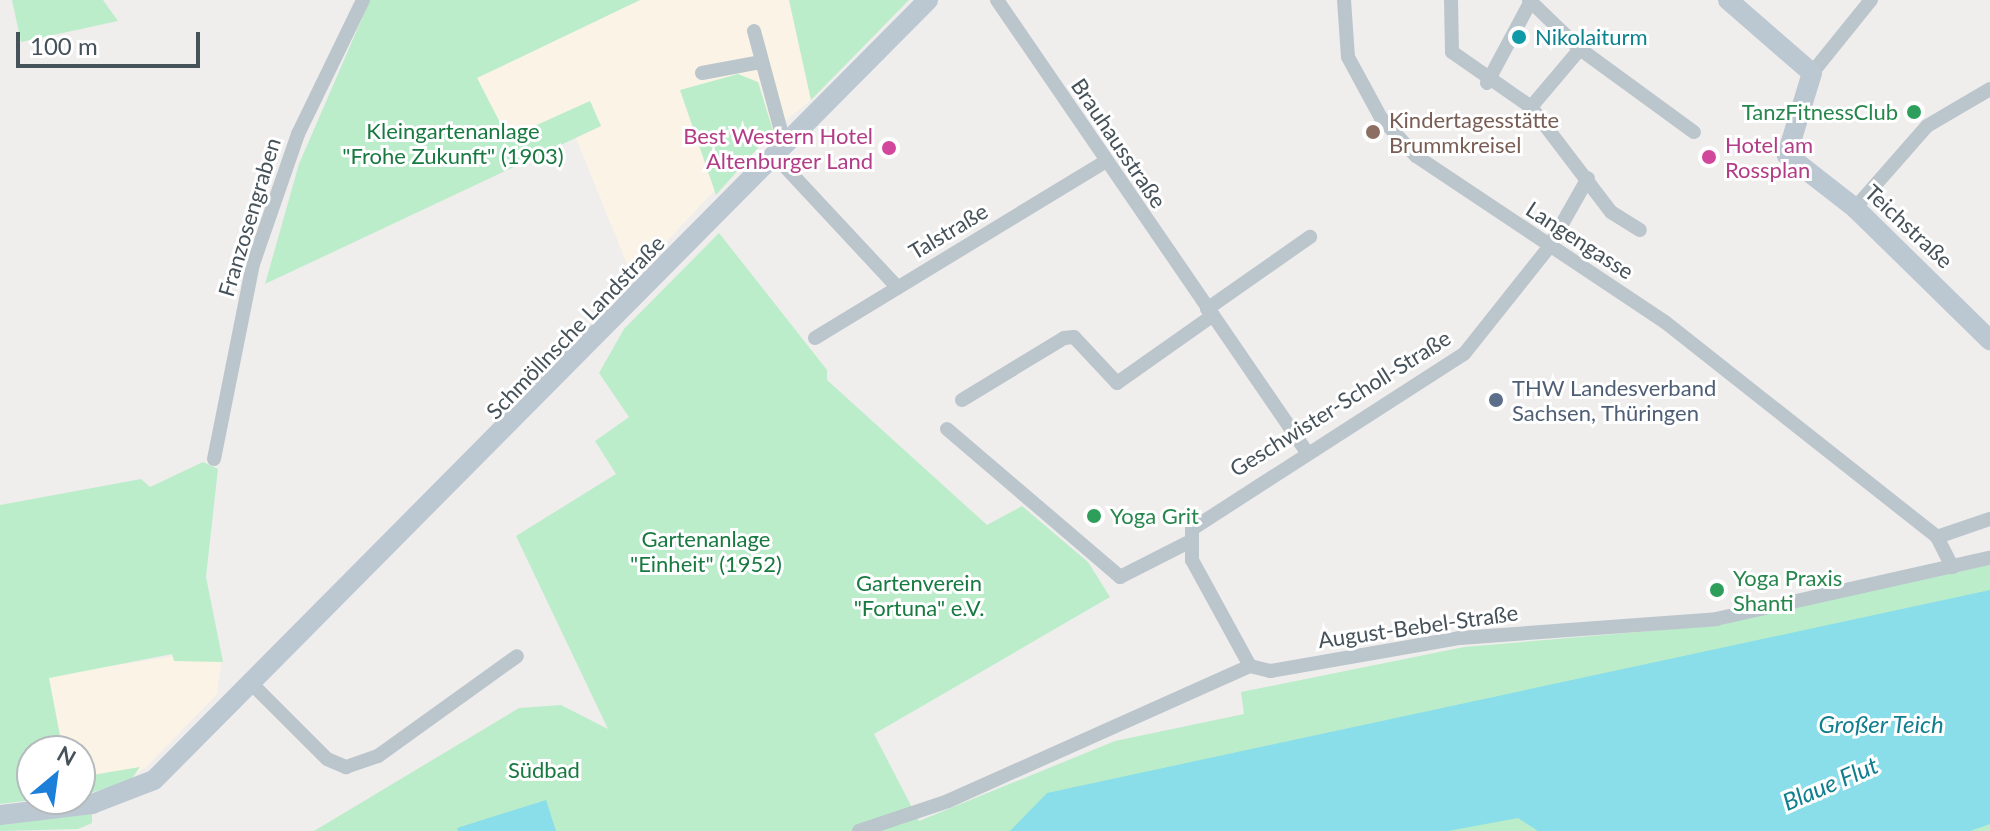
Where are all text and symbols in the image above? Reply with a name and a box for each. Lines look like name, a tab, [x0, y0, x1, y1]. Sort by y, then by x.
scale bar	[20, 16, 204, 66]
place label: Nikolaiturm	[1535, 24, 1648, 50]
marker: Nikolaiturm	[1510, 28, 1528, 46]
text: 100 m	[30, 31, 98, 60]
street label: Brauhausstraße	[1066, 73, 1172, 213]
place label: TanzFitnessClub	[1742, 99, 1898, 125]
marker: TanzFitnessClub	[1905, 103, 1923, 121]
place label: Kindertagesstätte Brummkreisel	[1389, 106, 1559, 158]
park label: Kleingartenanlage "Frohe Zukunft" (1903)	[342, 117, 564, 168]
place label: Best Western Hotel Altenburger Land	[683, 122, 873, 174]
marker: Kindertagesstätte Brummkreisel	[1364, 123, 1382, 141]
place label: Hotel am Rossplan	[1725, 131, 1813, 182]
street label: Franzosengraben	[212, 134, 286, 300]
marker: Best Western Hotel Altenburger Land	[880, 139, 898, 157]
marker: Hotel am Rossplan	[1700, 148, 1718, 166]
street label: Teichstraße	[1860, 179, 1958, 273]
street label: Langengasse	[1521, 196, 1639, 284]
street label: Talstraße	[904, 197, 992, 265]
street label: Schmöllnsche Landstraße	[480, 230, 670, 424]
street label: Geschwister-Scholl-Straße	[1225, 324, 1455, 482]
place label: THW Landesverband Sachsen, Thüringen	[1512, 374, 1717, 426]
marker: THW Landesverband Sachsen, Thüringen	[1487, 391, 1505, 409]
place label: Yoga Grit	[1110, 503, 1199, 529]
marker: Yoga Grit	[1085, 507, 1103, 525]
park label: Gartenanlage "Einheit" (1952)	[630, 525, 782, 576]
place label: Yoga Praxis Shanti	[1733, 564, 1842, 616]
park label: Gartenverein "Fortuna" e.V.	[854, 569, 984, 620]
marker: Yoga Praxis Shanti	[1708, 581, 1726, 599]
street label: August-Bebel-Straße	[1316, 599, 1520, 653]
water label: Großer Teich	[1818, 710, 1944, 738]
north arrow	[16, 735, 96, 815]
text: N	[53, 739, 81, 771]
water label: Blaue Flut	[1778, 750, 1882, 816]
park label: Südbad	[508, 757, 580, 783]

